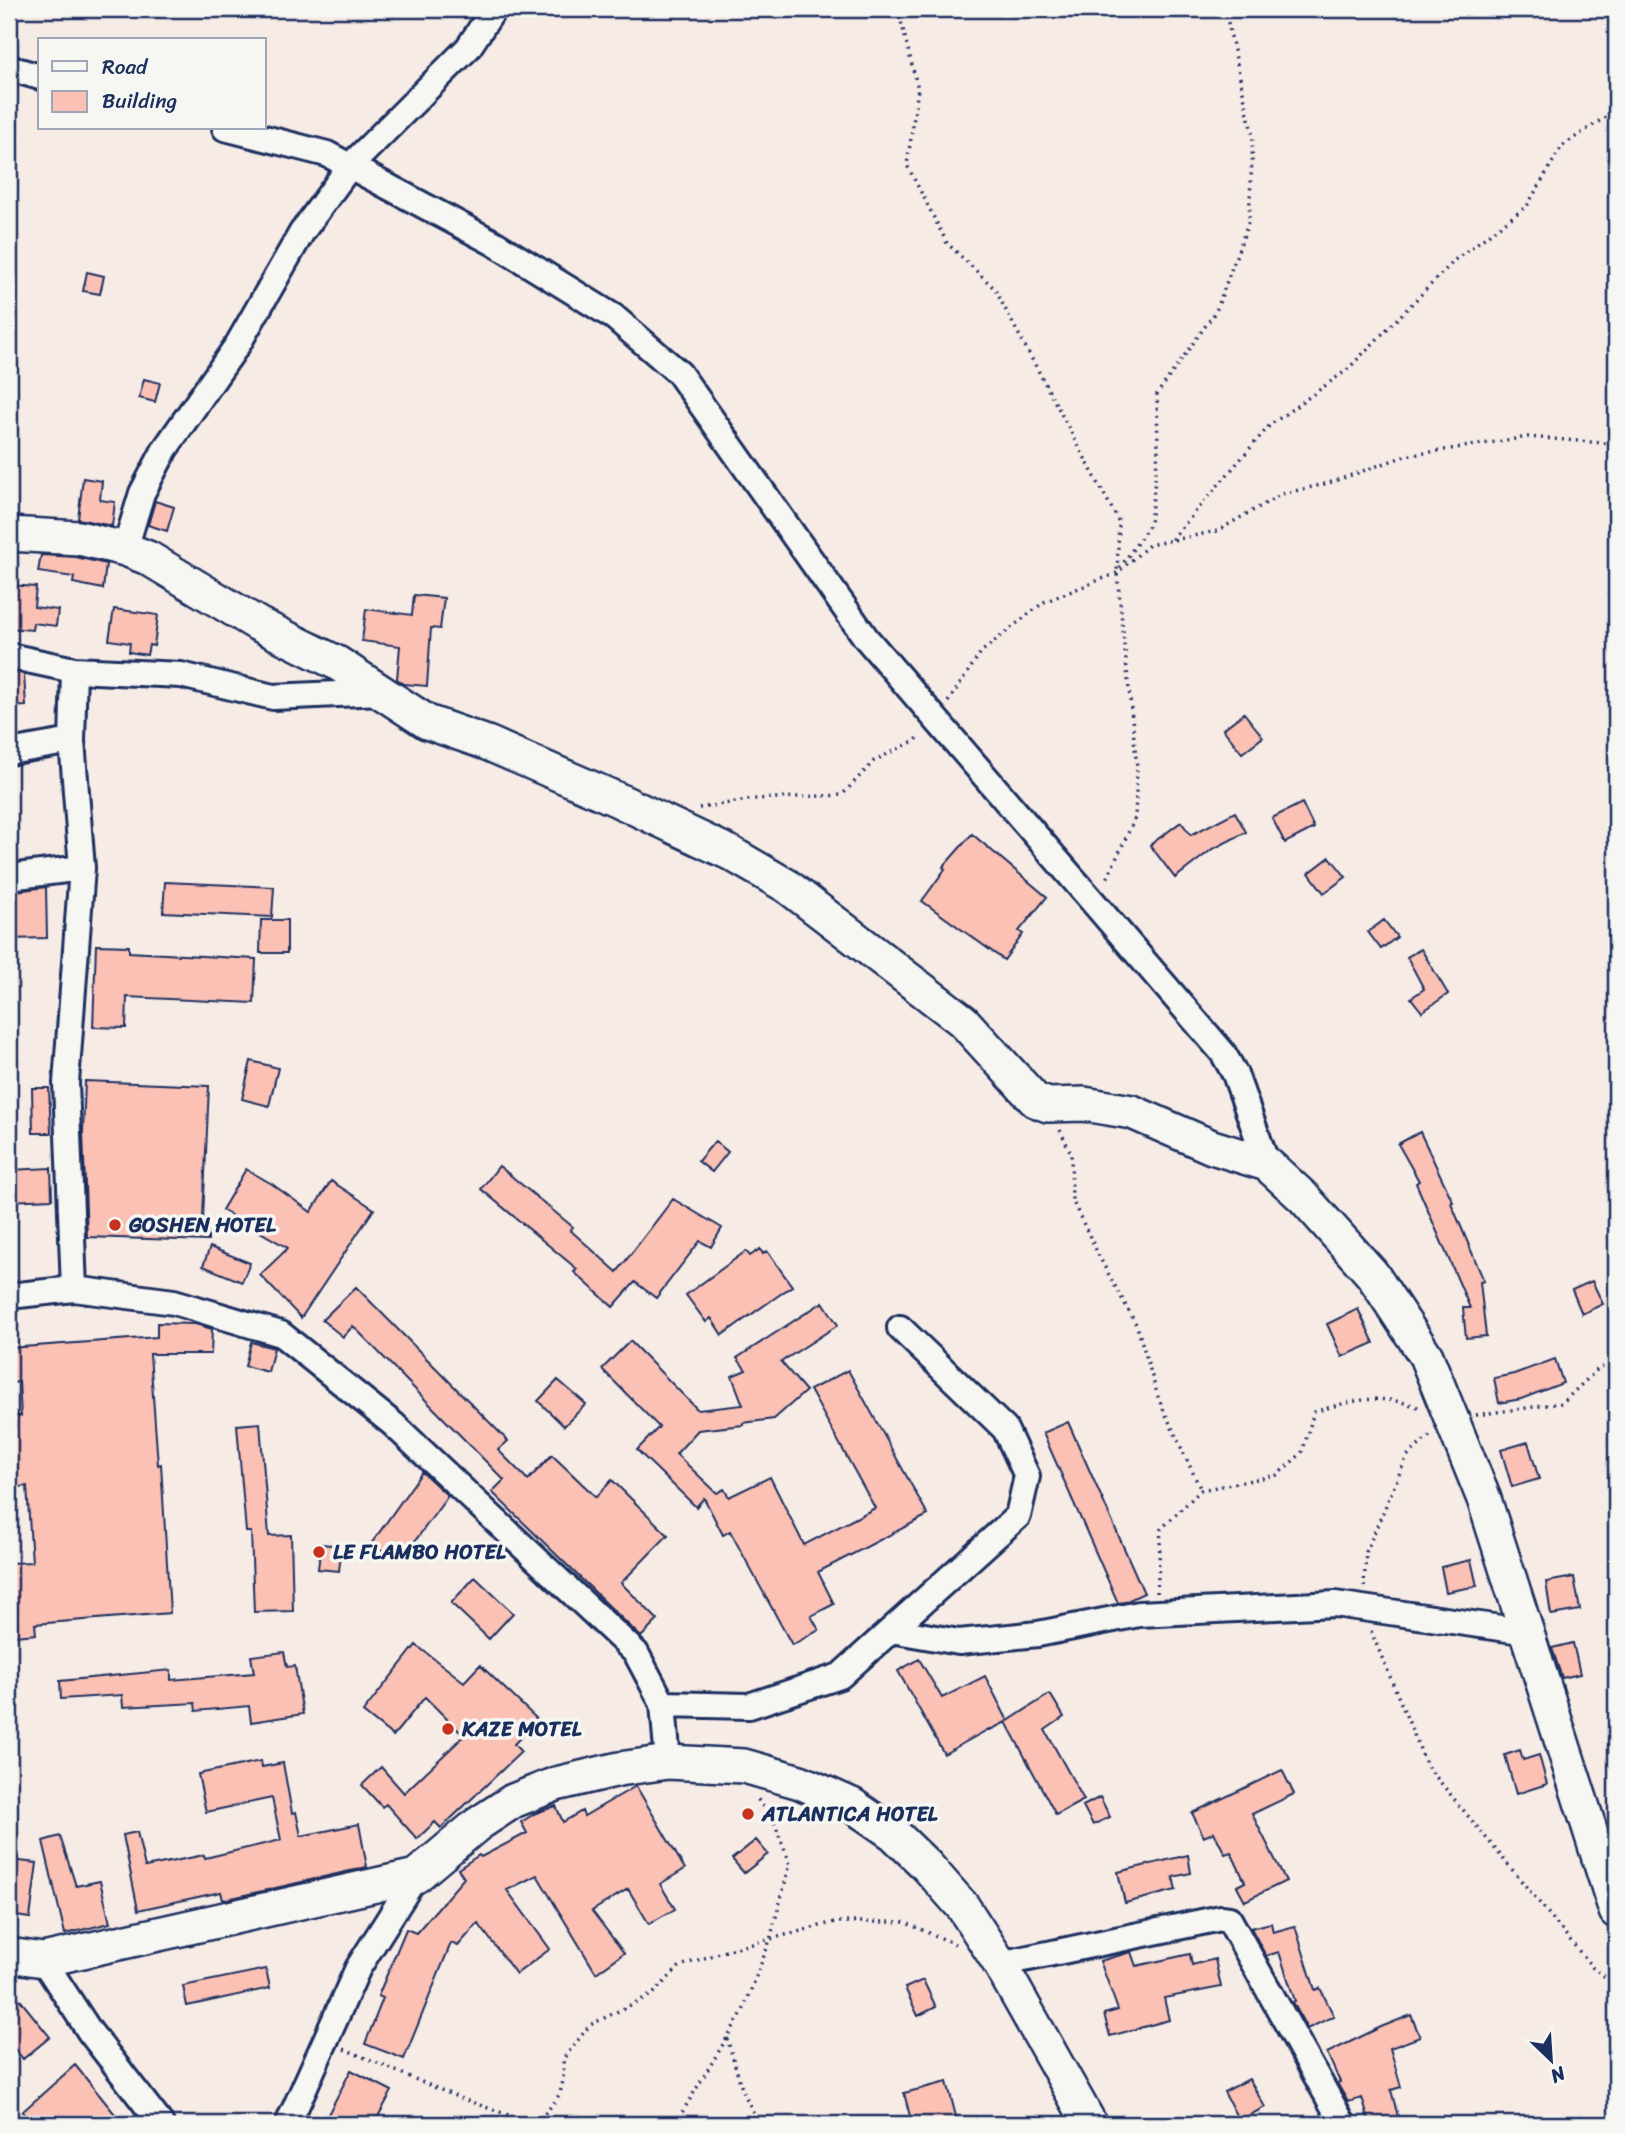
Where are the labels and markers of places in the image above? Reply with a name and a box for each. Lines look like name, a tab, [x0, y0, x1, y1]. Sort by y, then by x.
place label: GOSHEN HOTEL	[128, 1206, 277, 1244]
marker: GOSHEN HOTEL	[107, 1217, 123, 1233]
place label: LE FLAMBO HOTEL	[333, 1533, 506, 1571]
marker: LE FLAMBO HOTEL	[311, 1544, 327, 1560]
place label: KAZE MOTEL	[461, 1710, 582, 1748]
marker: KAZE MOTEL	[440, 1721, 456, 1737]
place label: ATLANTICA HOTEL	[761, 1795, 938, 1833]
marker: ATLANTICA HOTEL	[740, 1806, 756, 1822]

